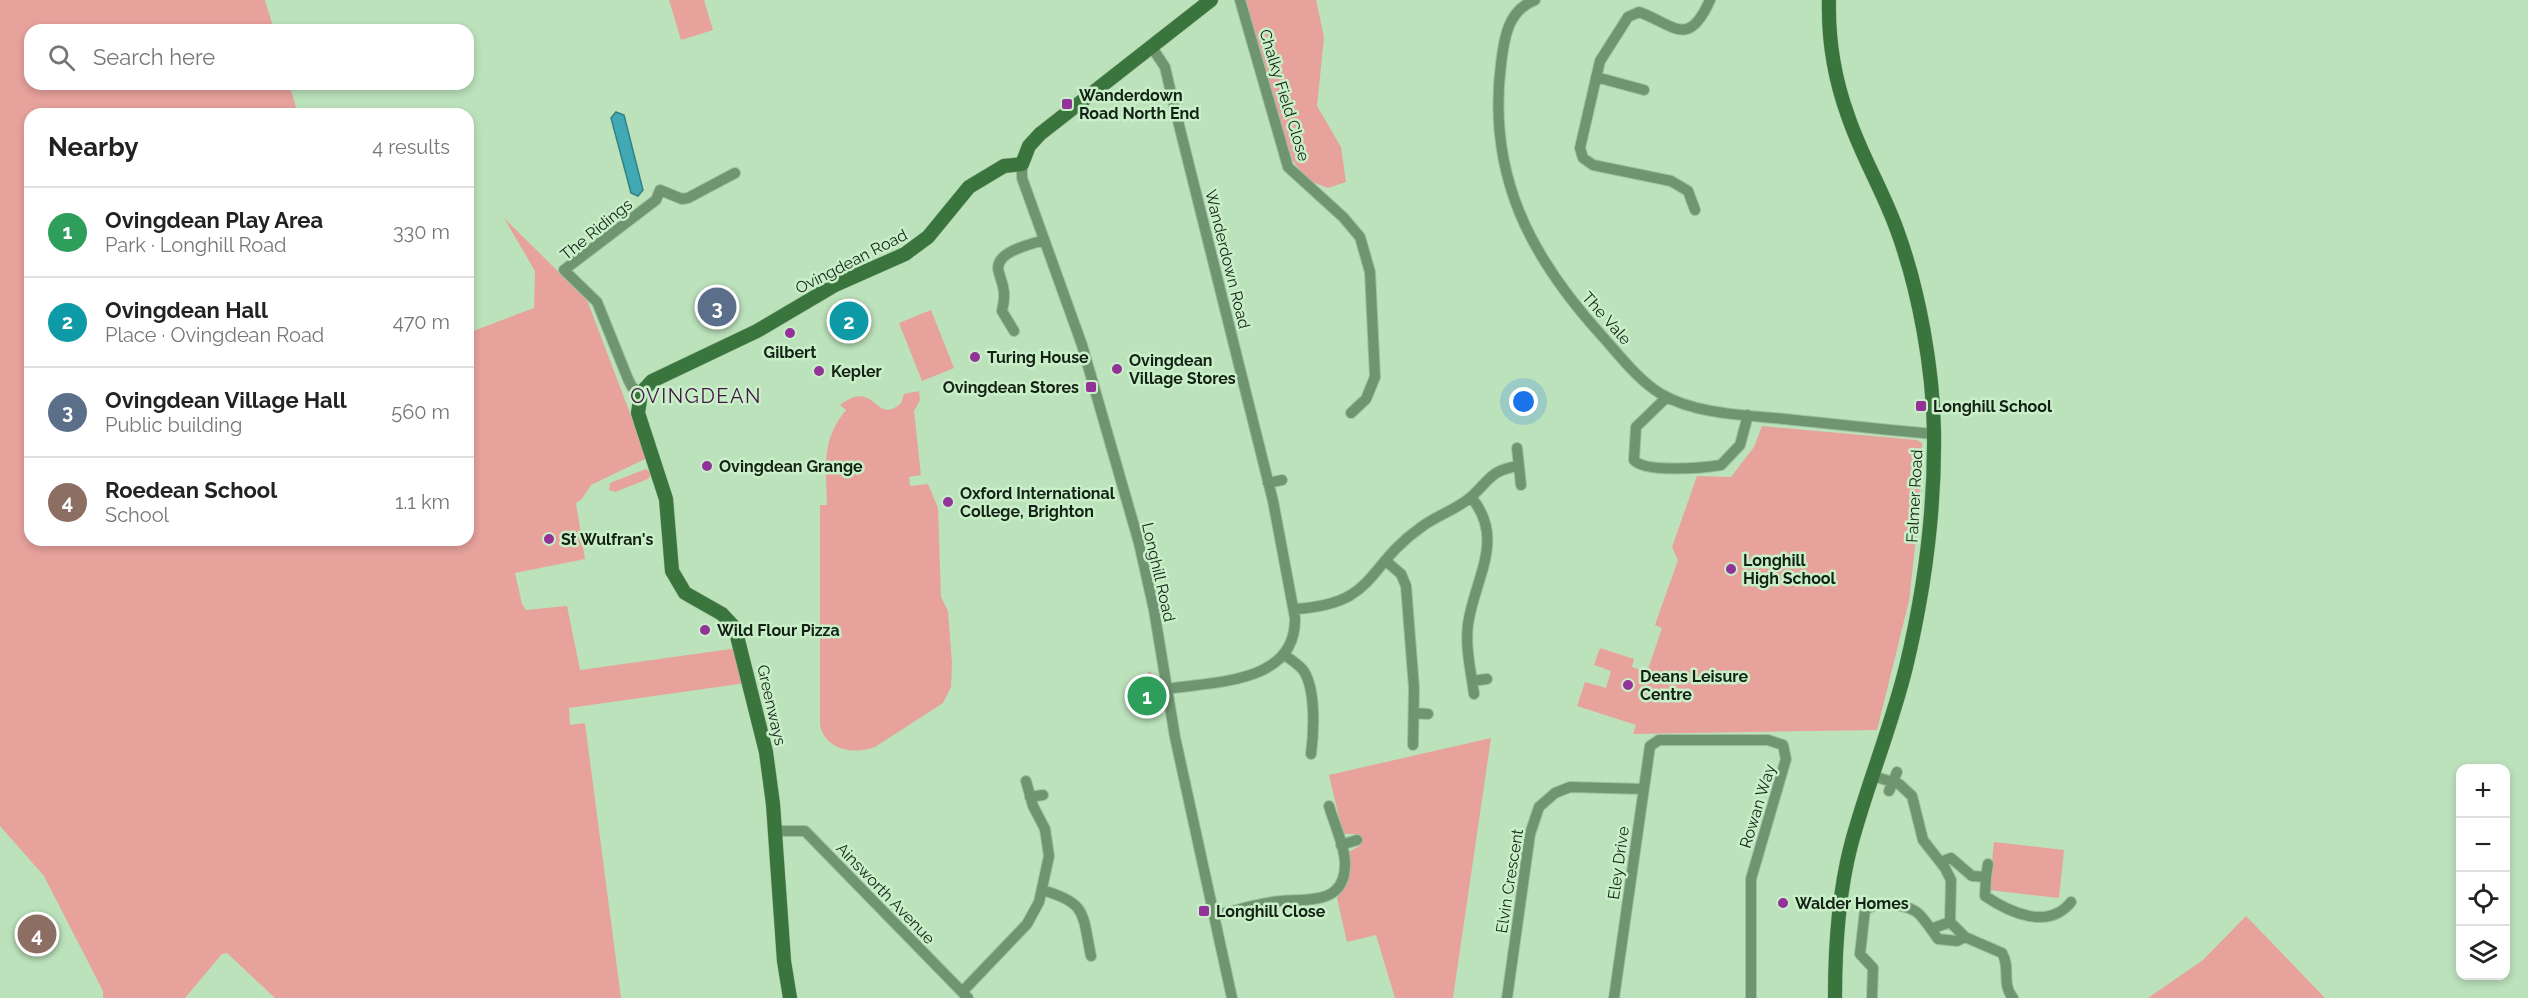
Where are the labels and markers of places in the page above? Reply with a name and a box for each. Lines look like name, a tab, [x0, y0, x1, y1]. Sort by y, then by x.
place label: Wanderdown Road North End	[1079, 86, 1200, 123]
marker: Wanderdown Road North End	[1060, 97, 1074, 111]
pin: 3	[698, 284, 736, 330]
pin: 2	[830, 298, 868, 344]
marker: Gilbert	[783, 326, 797, 340]
place label: Gilbert	[764, 343, 816, 362]
place label: Turing House	[987, 348, 1089, 367]
marker: Turing House	[968, 350, 982, 364]
place label: Ovingdean Village Stores	[1129, 351, 1236, 388]
place label: Kepler	[831, 362, 882, 381]
marker: Ovingdean Village Stores	[1110, 362, 1124, 376]
marker: Kepler	[812, 364, 826, 378]
place label: Ovingdean Stores	[943, 378, 1079, 397]
marker: Ovingdean Stores	[1084, 380, 1098, 394]
place label: Longhill School	[1933, 397, 2053, 416]
marker: Longhill School	[1914, 399, 1928, 413]
place label: Ovingdean Grange	[719, 457, 863, 476]
marker: Ovingdean Grange	[700, 459, 714, 473]
place label: Oxford International College, Brighton	[960, 484, 1116, 521]
marker: Oxford International College, Brighton	[941, 495, 955, 509]
place label: St Wulfran's	[561, 530, 653, 549]
marker: St Wulfran's	[542, 532, 556, 546]
place label: Longhill High School	[1743, 551, 1837, 588]
marker: Longhill High School	[1724, 562, 1738, 576]
place label: Wild Flour Pizza	[717, 621, 840, 640]
marker: Wild Flour Pizza	[698, 623, 712, 637]
place label: Deans Leisure Centre	[1640, 667, 1748, 704]
pin: 1	[1128, 674, 1166, 718]
marker: Deans Leisure Centre	[1621, 678, 1635, 692]
place label: Walder Homes	[1795, 894, 1909, 913]
marker: Walder Homes	[1776, 896, 1790, 910]
place label: Longhill Close	[1216, 902, 1326, 921]
marker: Longhill Close	[1197, 904, 1211, 918]
pin: 4	[18, 912, 57, 956]

